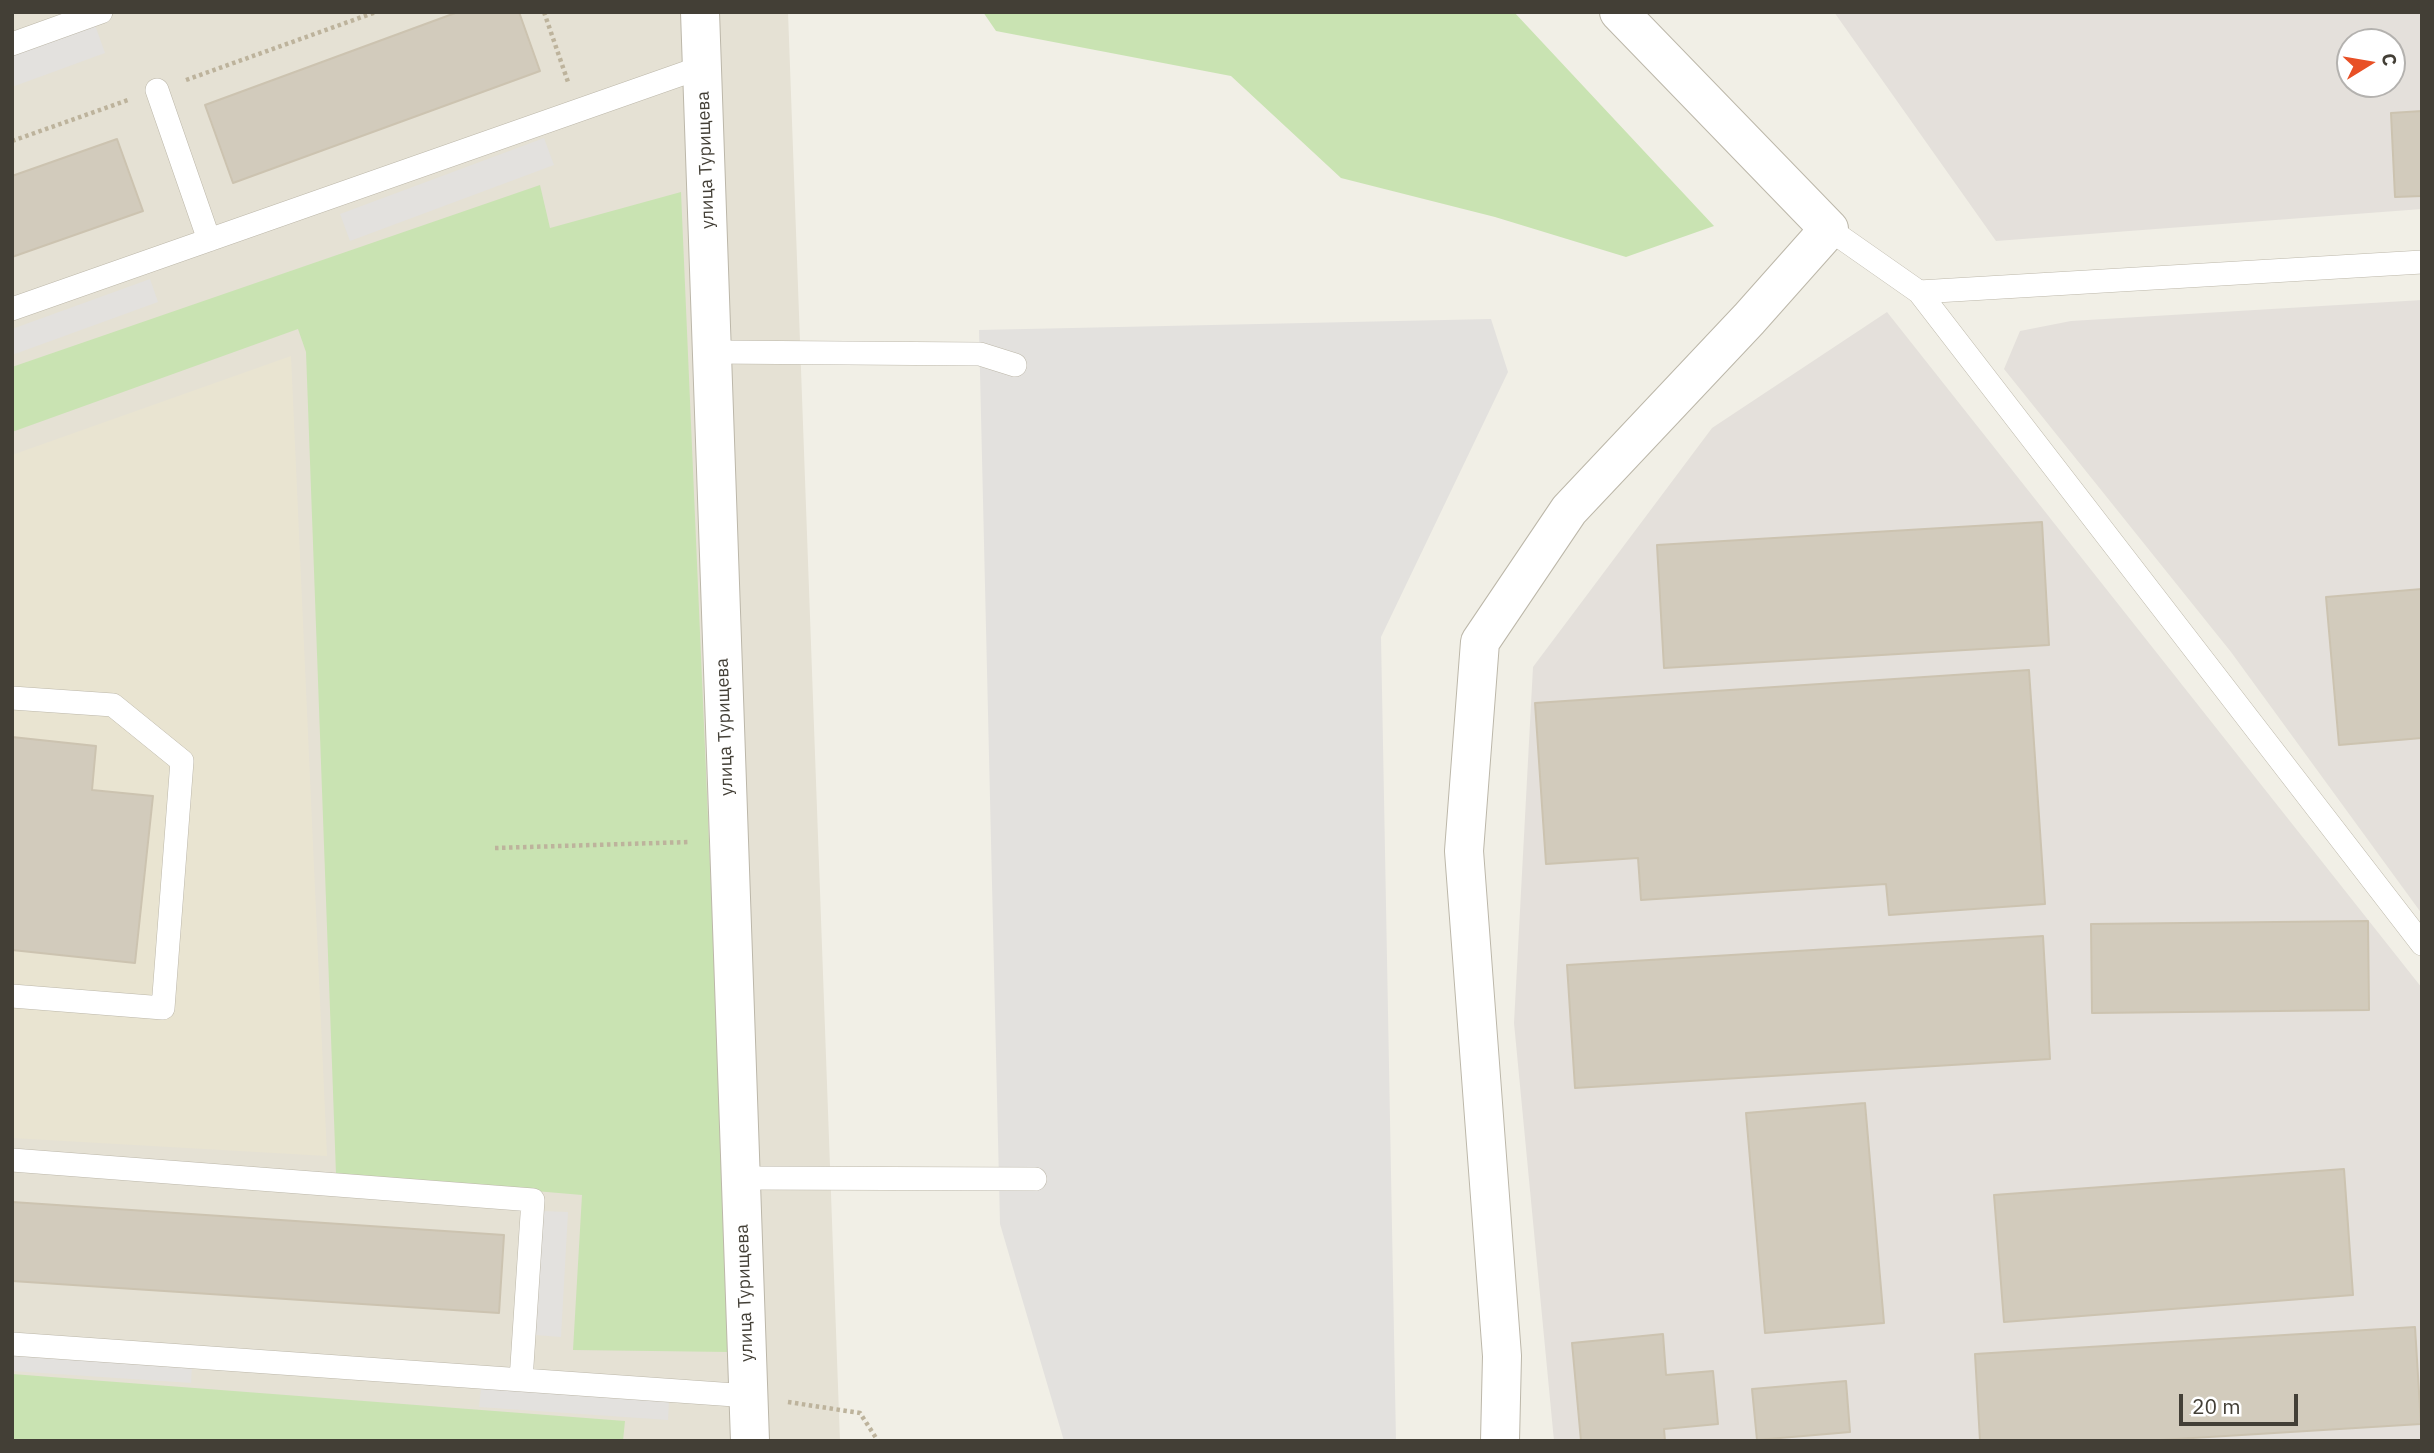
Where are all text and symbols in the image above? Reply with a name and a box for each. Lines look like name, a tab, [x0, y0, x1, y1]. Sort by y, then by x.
north arrow	[2336, 28, 2406, 98]
text: С	[2377, 51, 2403, 68]
street label: улица Турищева	[693, 91, 719, 229]
street label: улица Турищева	[712, 658, 738, 796]
street label: улица Турищева	[732, 1224, 758, 1362]
scale bar	[2182, 1380, 2301, 1424]
text: 20 m	[2192, 1392, 2241, 1420]

